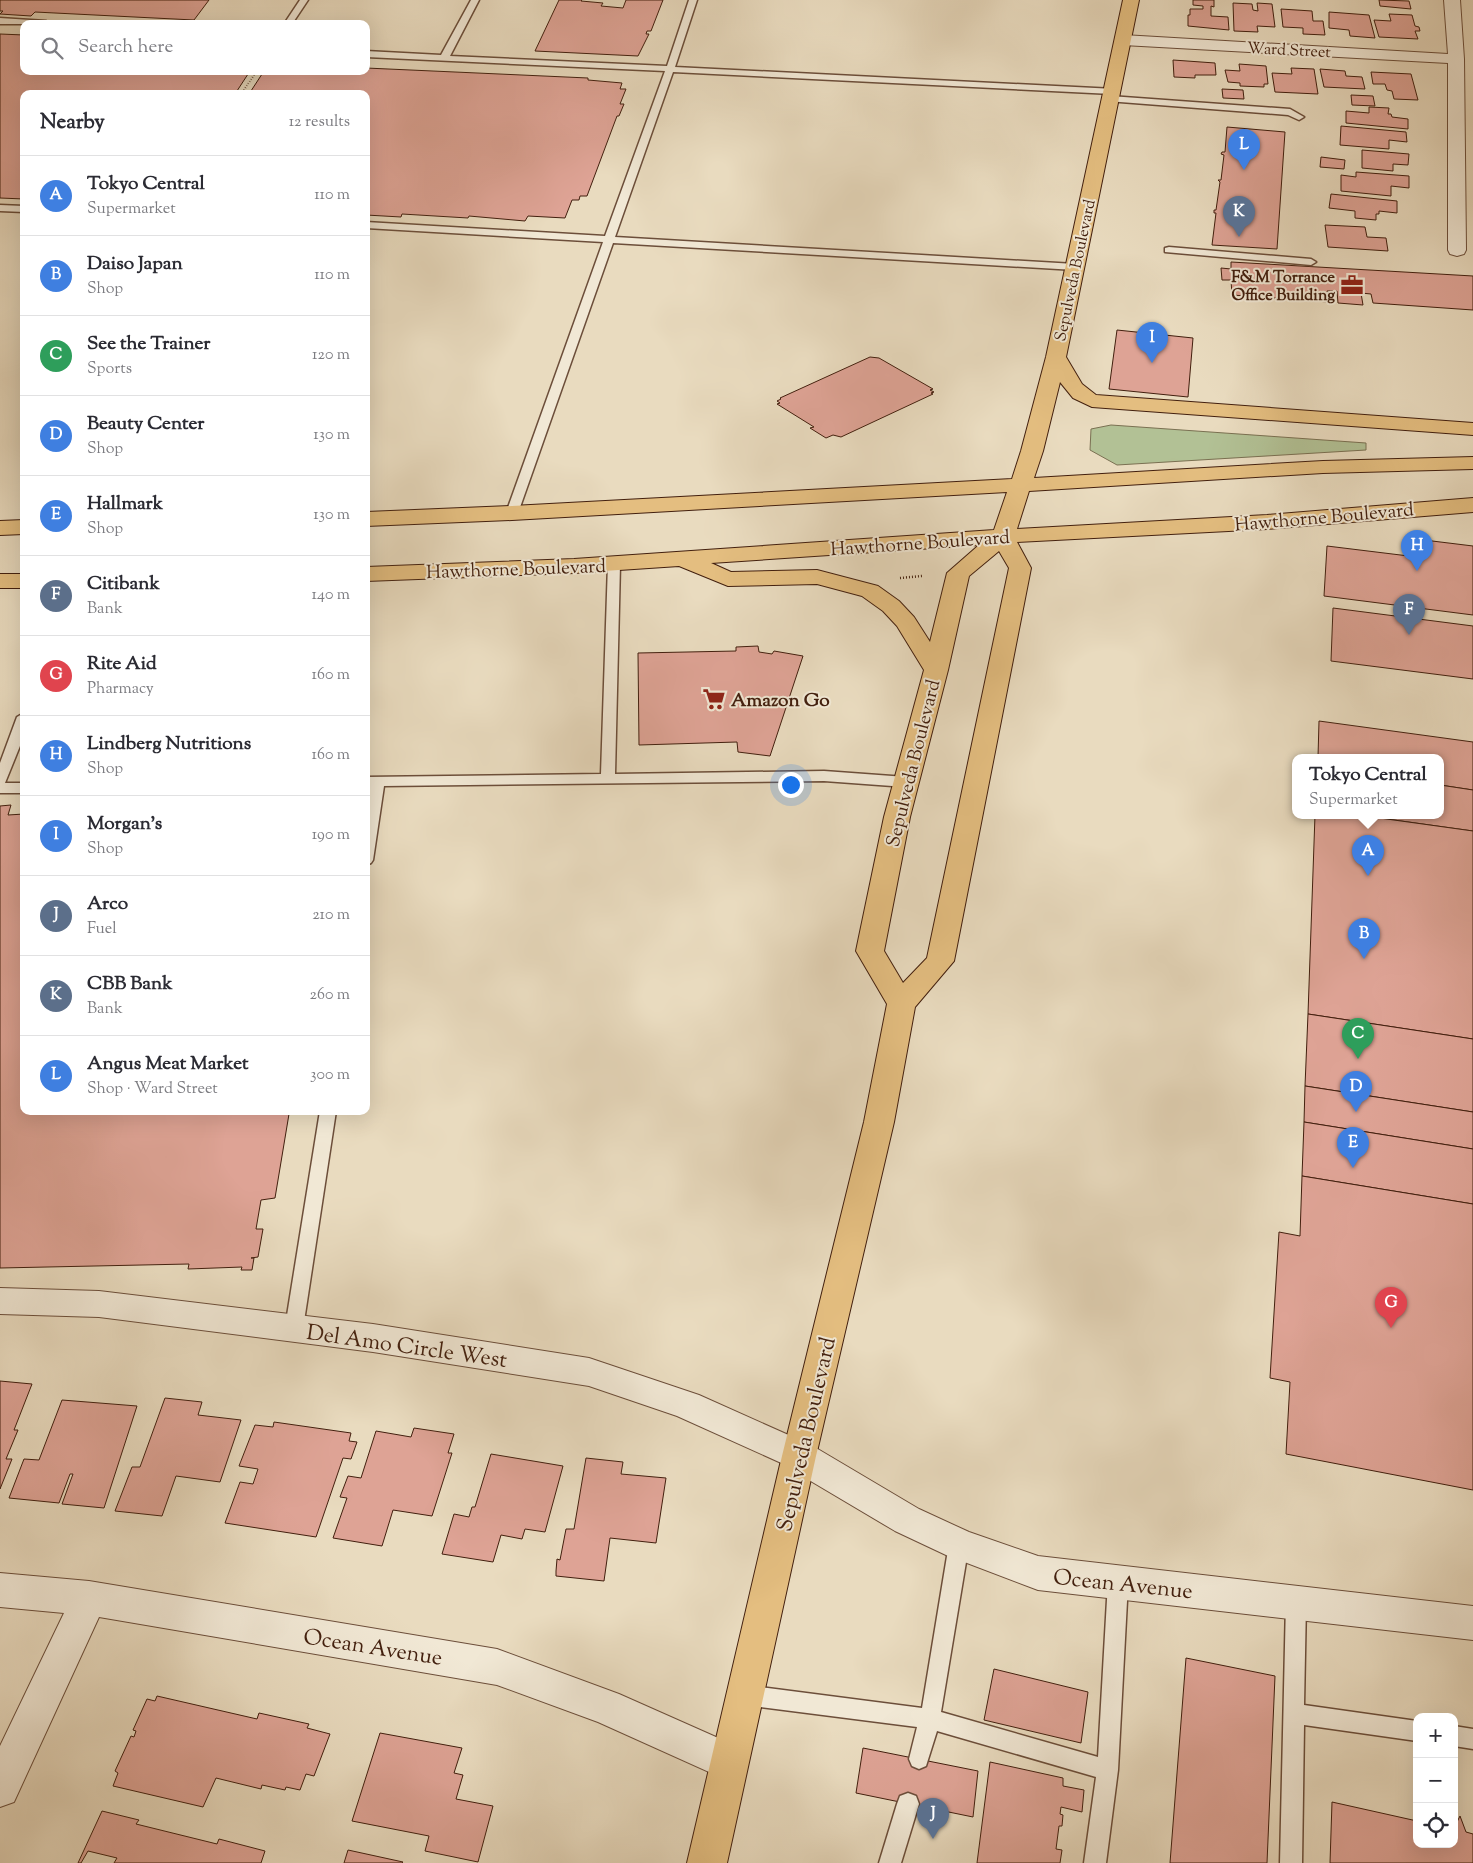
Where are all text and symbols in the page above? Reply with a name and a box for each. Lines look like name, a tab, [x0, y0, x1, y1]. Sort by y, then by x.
search box	[20, 20, 370, 75]
icon: search	[38, 34, 66, 62]
text: Search here	[78, 34, 173, 61]
street label: Ward Street	[1246, 38, 1332, 65]
text: Nearby	[40, 108, 105, 138]
text: 12 results	[289, 111, 350, 134]
pin: L	[1228, 129, 1260, 170]
text: Tokyo Central	[87, 171, 205, 198]
text: A	[50, 184, 63, 207]
text: 110 m	[314, 184, 350, 207]
pin: K	[1223, 196, 1255, 237]
street label: Sepulveda Boulevard	[1050, 197, 1103, 344]
text: Supermarket	[87, 198, 176, 221]
text: Daiso Japan	[87, 251, 183, 278]
text: B	[51, 264, 61, 287]
text: 110 m	[314, 264, 350, 287]
place label: F&M Torrance Office Building	[1231, 267, 1336, 308]
office icon: F&M Torrance Office Building	[1339, 272, 1365, 298]
text: Shop	[87, 278, 123, 301]
pin: I	[1136, 322, 1168, 363]
text: See the Trainer	[87, 331, 210, 358]
text: C	[50, 344, 62, 367]
text: 120 m	[312, 344, 350, 367]
text: Sports	[87, 358, 132, 381]
text: Beauty Center	[87, 411, 204, 438]
text: D	[50, 424, 62, 447]
text: 130 m	[313, 424, 350, 447]
text: Shop	[87, 438, 123, 461]
text: Hallmark	[87, 491, 163, 518]
street label: Hawthorne Boulevard	[1233, 497, 1415, 540]
text: E	[51, 504, 61, 527]
text: 130 m	[313, 504, 350, 527]
text: Shop	[87, 518, 123, 541]
street label: Hawthorne Boulevard	[829, 525, 1011, 564]
pin: H	[1401, 530, 1433, 571]
street label: Hawthorne Boulevard	[426, 554, 607, 587]
text: Citibank	[87, 571, 160, 598]
text: F	[52, 584, 60, 607]
text: 140 m	[312, 584, 350, 607]
pin: F	[1393, 594, 1425, 635]
text: Bank	[87, 598, 123, 621]
text: Rite Aid	[87, 651, 157, 678]
text: G	[49, 664, 63, 687]
text: 160 m	[312, 664, 350, 687]
street label: Sepulveda Boulevard	[881, 677, 948, 850]
text: Pharmacy	[87, 678, 154, 701]
supermarket icon: Amazon Go	[701, 686, 727, 712]
place label: Amazon Go	[731, 688, 830, 715]
text: Lindberg Nutritions	[87, 731, 251, 758]
text: H	[50, 744, 62, 767]
text: 160 m	[312, 744, 350, 767]
popup	[1292, 754, 1444, 819]
text: Shop	[87, 758, 123, 781]
text: Tokyo Central	[1309, 762, 1427, 789]
your location	[778, 772, 804, 798]
text: Supermarket	[1309, 789, 1398, 812]
text: Morgan's	[87, 811, 162, 838]
text: I	[53, 824, 59, 847]
text: 190 m	[312, 824, 350, 847]
pin: A	[1352, 835, 1384, 876]
text: Shop	[87, 838, 123, 861]
text: Arco	[87, 891, 128, 918]
text: J	[54, 904, 58, 927]
text: 210 m	[312, 904, 350, 927]
text: Fuel	[87, 918, 117, 941]
pin: B	[1348, 918, 1380, 959]
text: CBB Bank	[87, 971, 173, 998]
text: K	[50, 984, 62, 1007]
text: 260 m	[309, 984, 350, 1007]
text: Bank	[87, 998, 123, 1021]
pin: C	[1342, 1018, 1374, 1059]
text: Angus Meat Market	[87, 1051, 249, 1078]
text: L	[51, 1064, 61, 1087]
text: 300 m	[310, 1064, 350, 1087]
pin: D	[1340, 1071, 1372, 1112]
text: Shop · Ward Street	[87, 1078, 218, 1101]
pin: E	[1337, 1127, 1369, 1168]
pin: G	[1375, 1287, 1407, 1328]
street label: Del Amo Circle West	[304, 1318, 509, 1378]
street label: Sepulveda Boulevard	[770, 1334, 846, 1535]
street label: Ocean Avenue	[1051, 1563, 1194, 1609]
street label: Ocean Avenue	[301, 1622, 444, 1676]
map controls	[1413, 1713, 1458, 1848]
button: +	[1413, 1713, 1458, 1758]
button: −	[1413, 1758, 1458, 1803]
pin: J	[917, 1798, 949, 1839]
button: locate	[1413, 1803, 1458, 1848]

